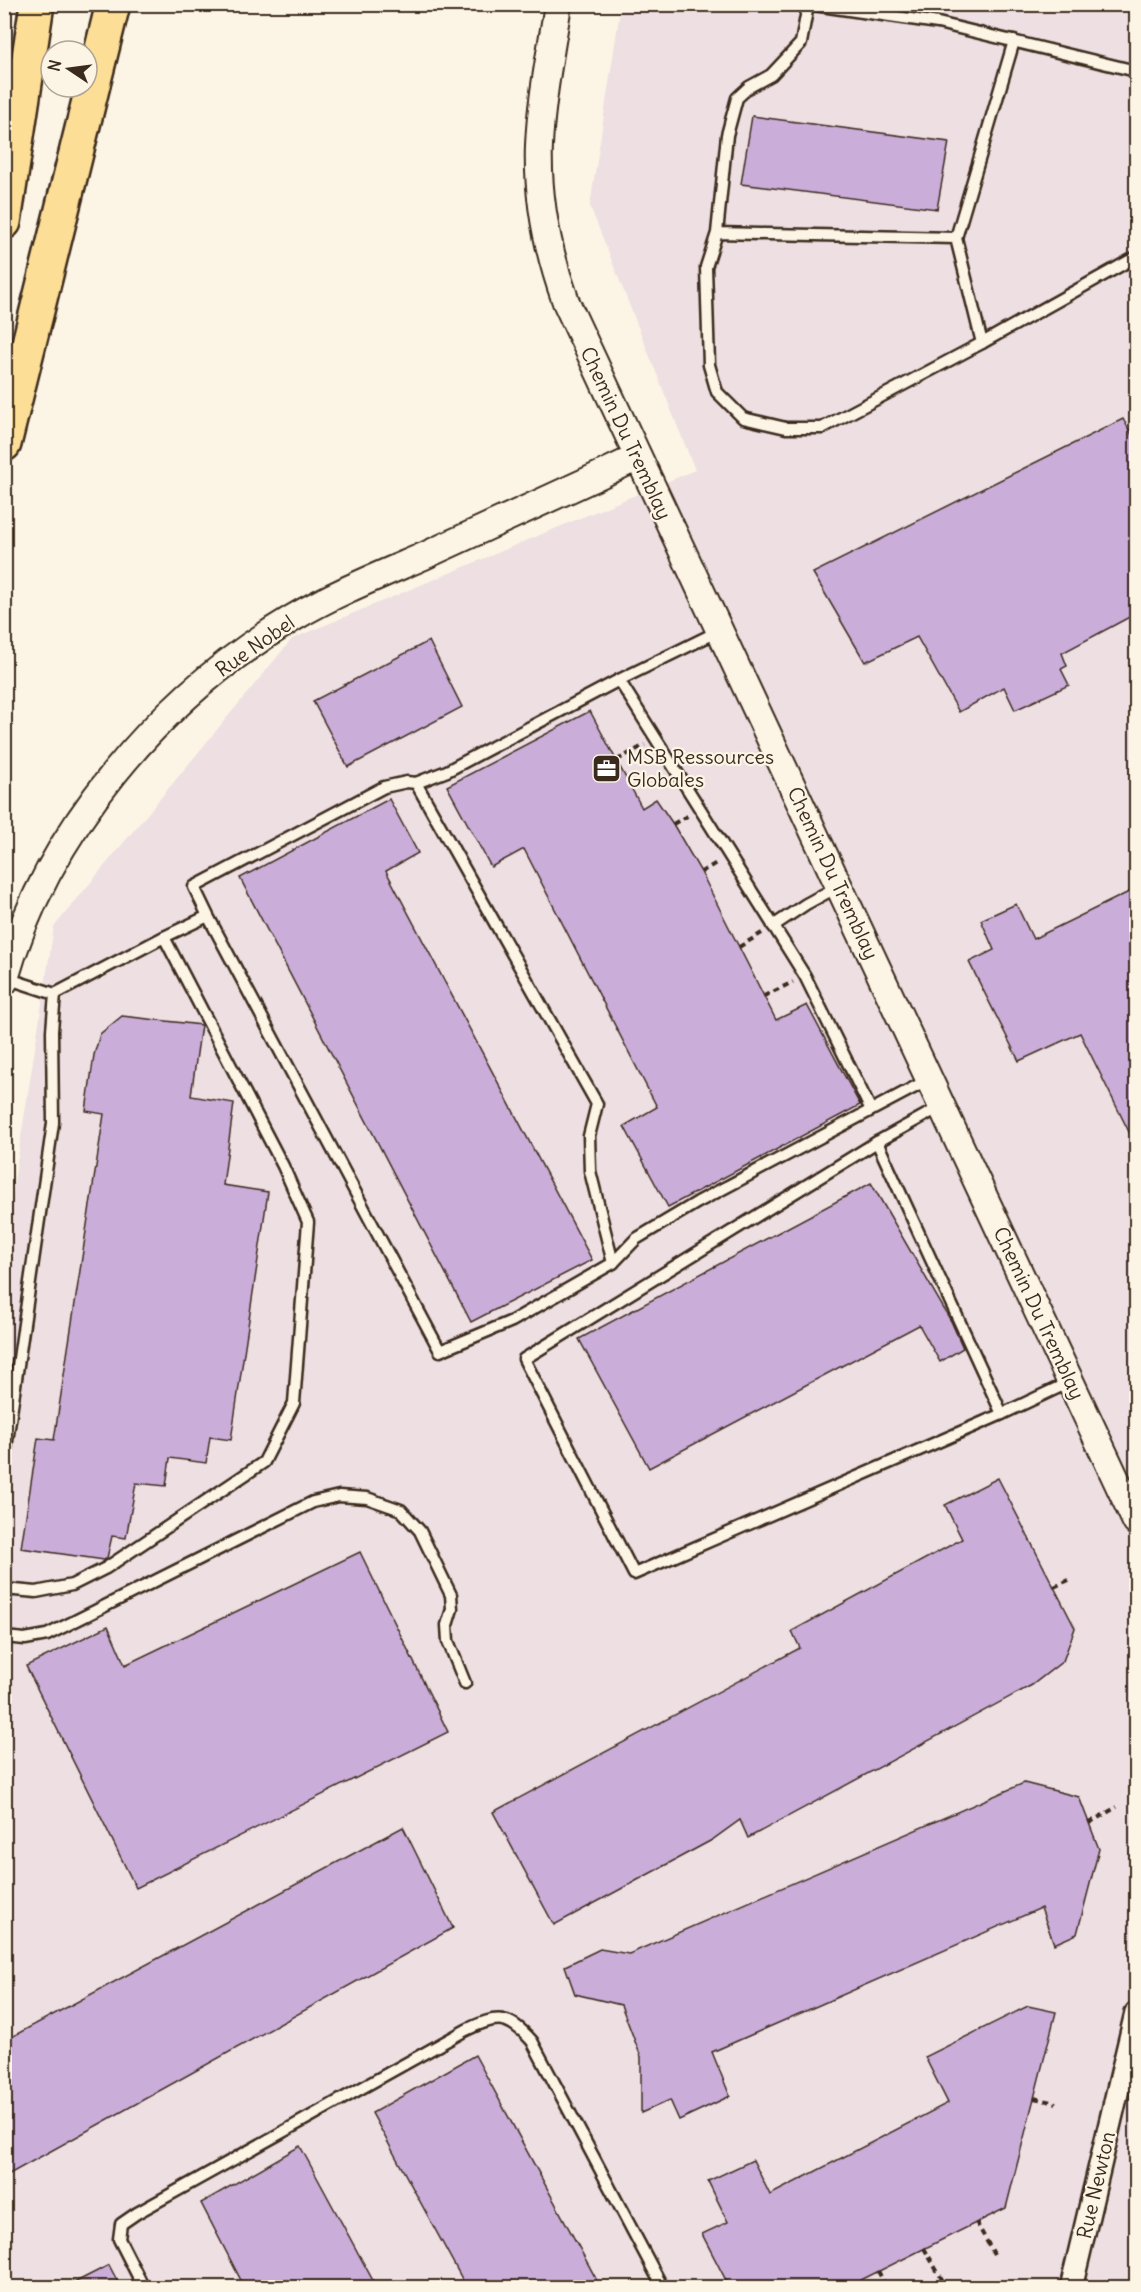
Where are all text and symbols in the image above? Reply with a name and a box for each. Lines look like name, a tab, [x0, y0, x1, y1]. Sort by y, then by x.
north arrow	[39, 39, 99, 99]
text: N	[43, 58, 65, 73]
street label: Chemin Du Tremblay	[575, 342, 677, 523]
street label: Rue Nobel	[210, 609, 299, 682]
place label: MSB Ressources Globales	[627, 744, 774, 792]
office icon: MSB Ressources Globales	[590, 753, 622, 785]
street label: Chemin Du Tremblay	[782, 782, 884, 963]
street label: Chemin Du Tremblay	[988, 1222, 1090, 1403]
street label: Rue Newton	[1071, 2129, 1120, 2241]

